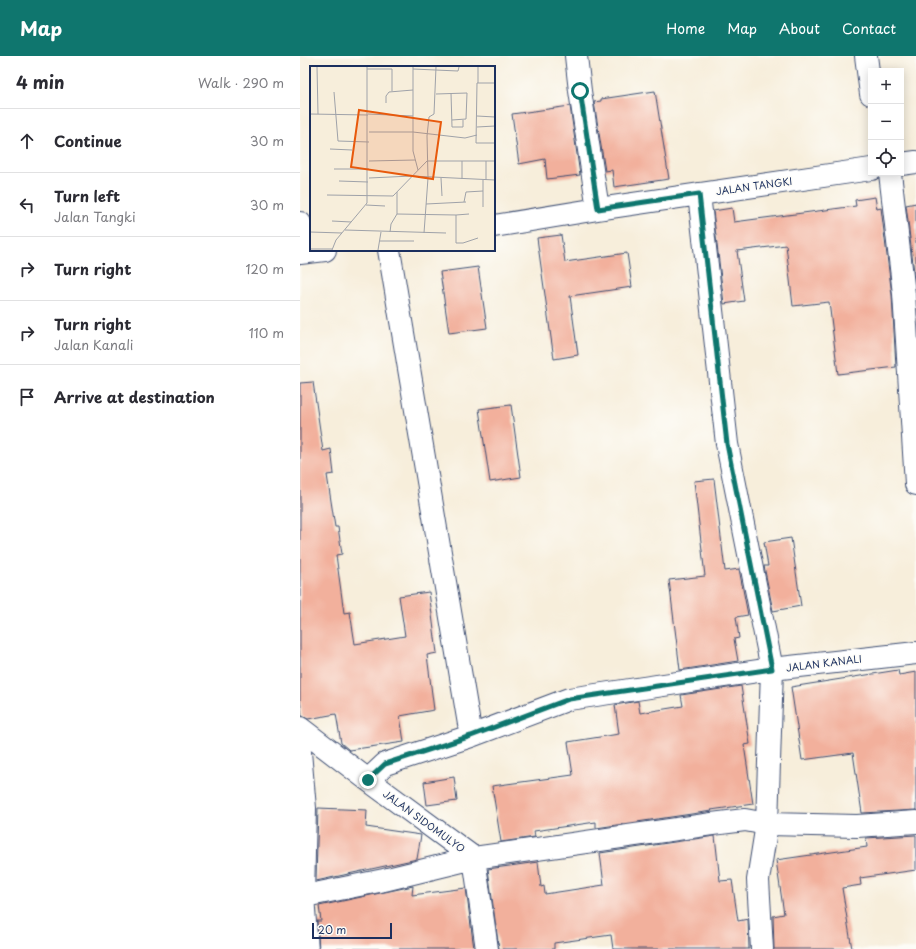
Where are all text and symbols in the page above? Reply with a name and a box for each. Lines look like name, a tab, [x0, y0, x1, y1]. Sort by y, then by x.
text: Map	[20, 14, 62, 42]
text: Home	[666, 18, 705, 39]
text: Map	[727, 18, 757, 39]
text: About	[779, 18, 820, 39]
text: Contact	[842, 18, 896, 39]
inset map	[310, 66, 495, 251]
map controls	[868, 68, 904, 176]
button: +	[868, 68, 904, 104]
text: 4 min	[16, 69, 64, 95]
text: Walk · 290 m	[198, 73, 284, 92]
route start	[571, 82, 589, 100]
button: −	[868, 104, 904, 140]
text: Continue	[54, 129, 122, 152]
icon: ahead	[16, 130, 38, 152]
text: 30 m	[250, 131, 284, 150]
button: locate	[868, 140, 904, 176]
street label: JALAN TANGKI	[715, 173, 793, 198]
text: Turn left	[54, 184, 120, 207]
icon: left	[16, 194, 38, 216]
text: 30 m	[250, 195, 284, 214]
text: Jalan Tangki	[54, 207, 136, 226]
text: Turn right	[54, 257, 131, 280]
icon: right	[16, 258, 38, 280]
text: 120 m	[245, 259, 284, 278]
text: Turn right	[54, 312, 131, 335]
icon: right	[16, 322, 38, 344]
text: 110 m	[249, 323, 284, 342]
text: Jalan Kanali	[54, 335, 134, 354]
text: Arrive at destination	[54, 385, 215, 408]
icon: arrive	[16, 386, 38, 408]
street label: JALAN KANALI	[785, 650, 863, 675]
route end	[359, 771, 377, 789]
street label: JALAN SIDOMULYO	[380, 786, 468, 855]
scale bar	[312, 921, 392, 940]
text: 20 m	[318, 921, 346, 938]

